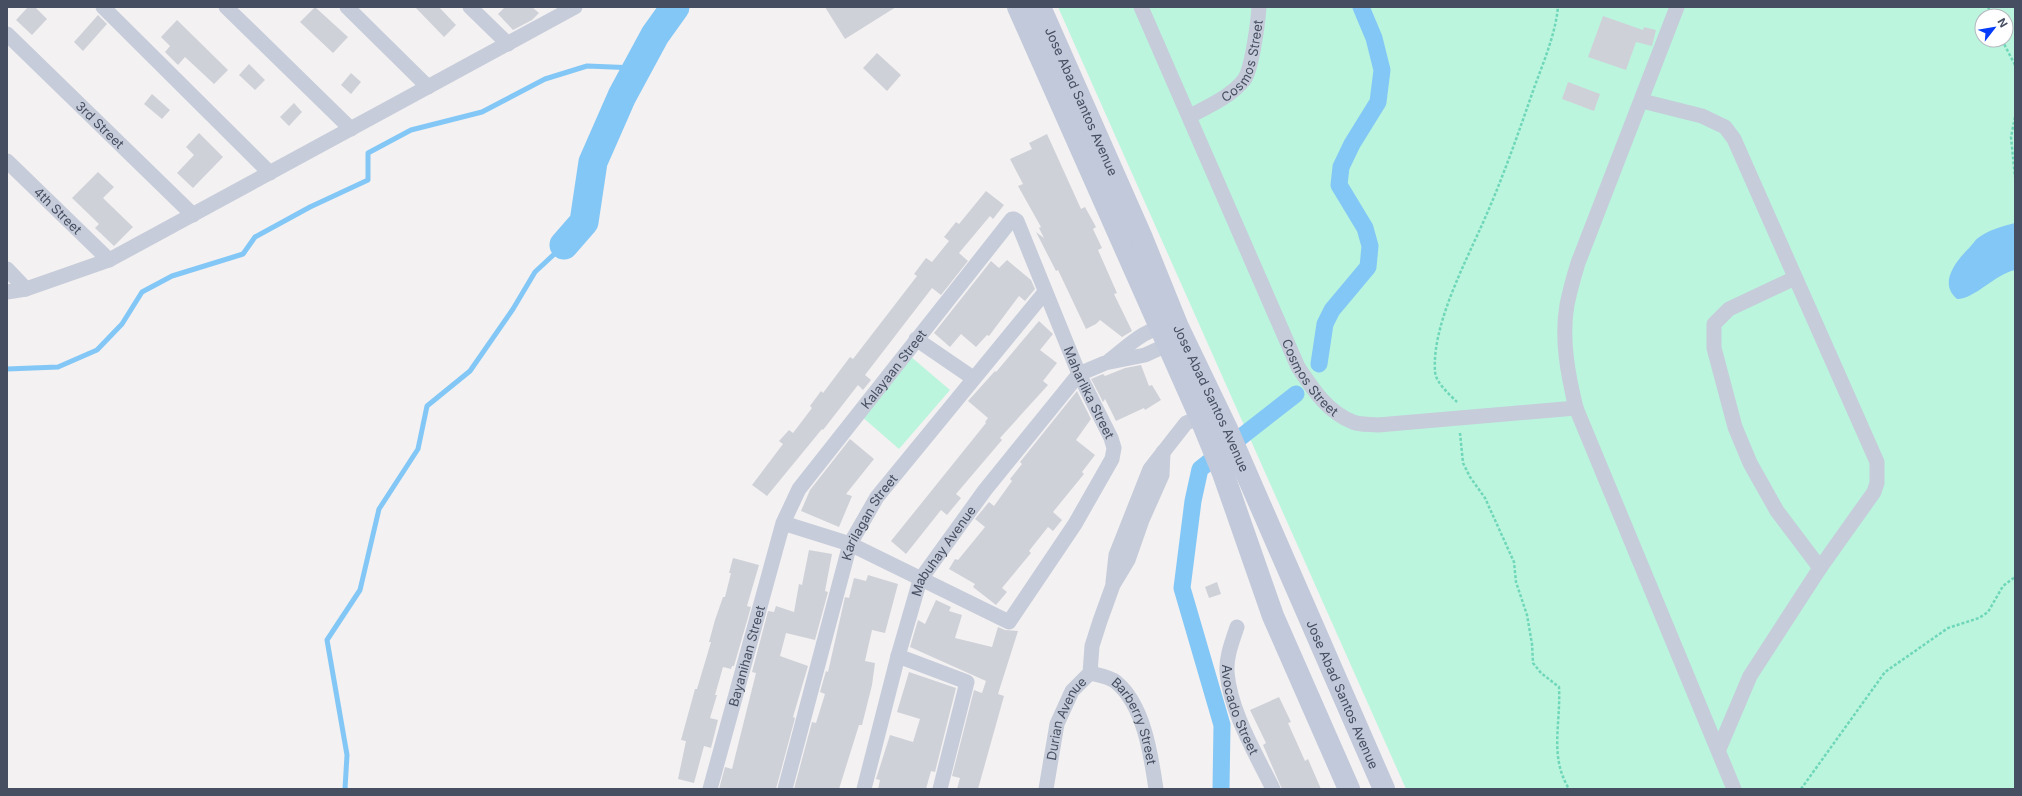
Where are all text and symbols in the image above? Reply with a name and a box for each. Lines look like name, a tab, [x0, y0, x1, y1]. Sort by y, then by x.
north arrow	[1974, 8, 2014, 48]
text: N	[1994, 16, 2011, 30]
street label: Cosmos Street	[1218, 19, 1266, 105]
street label: Jose Abad Santos Avenue	[1042, 24, 1121, 178]
street label: 3rd Street	[73, 98, 128, 152]
street label: 4th Street	[31, 184, 85, 237]
street label: Jose Abad Santos Avenue	[1170, 322, 1253, 474]
street label: Kalayaan Street	[857, 326, 930, 412]
street label: Cosmos Street	[1279, 336, 1342, 420]
street label: Maharlika Street	[1061, 344, 1118, 441]
street label: Karilagan Street	[838, 471, 901, 562]
street label: Mabuhay Avenue	[908, 503, 979, 598]
street label: Bayanihan Street	[725, 604, 768, 708]
street label: Jose Abad Santos Avenue	[1303, 617, 1382, 771]
street label: Avocado Street	[1219, 665, 1262, 757]
street label: Durian Avenue	[1043, 674, 1089, 762]
street label: Barberry Street	[1109, 674, 1160, 766]

